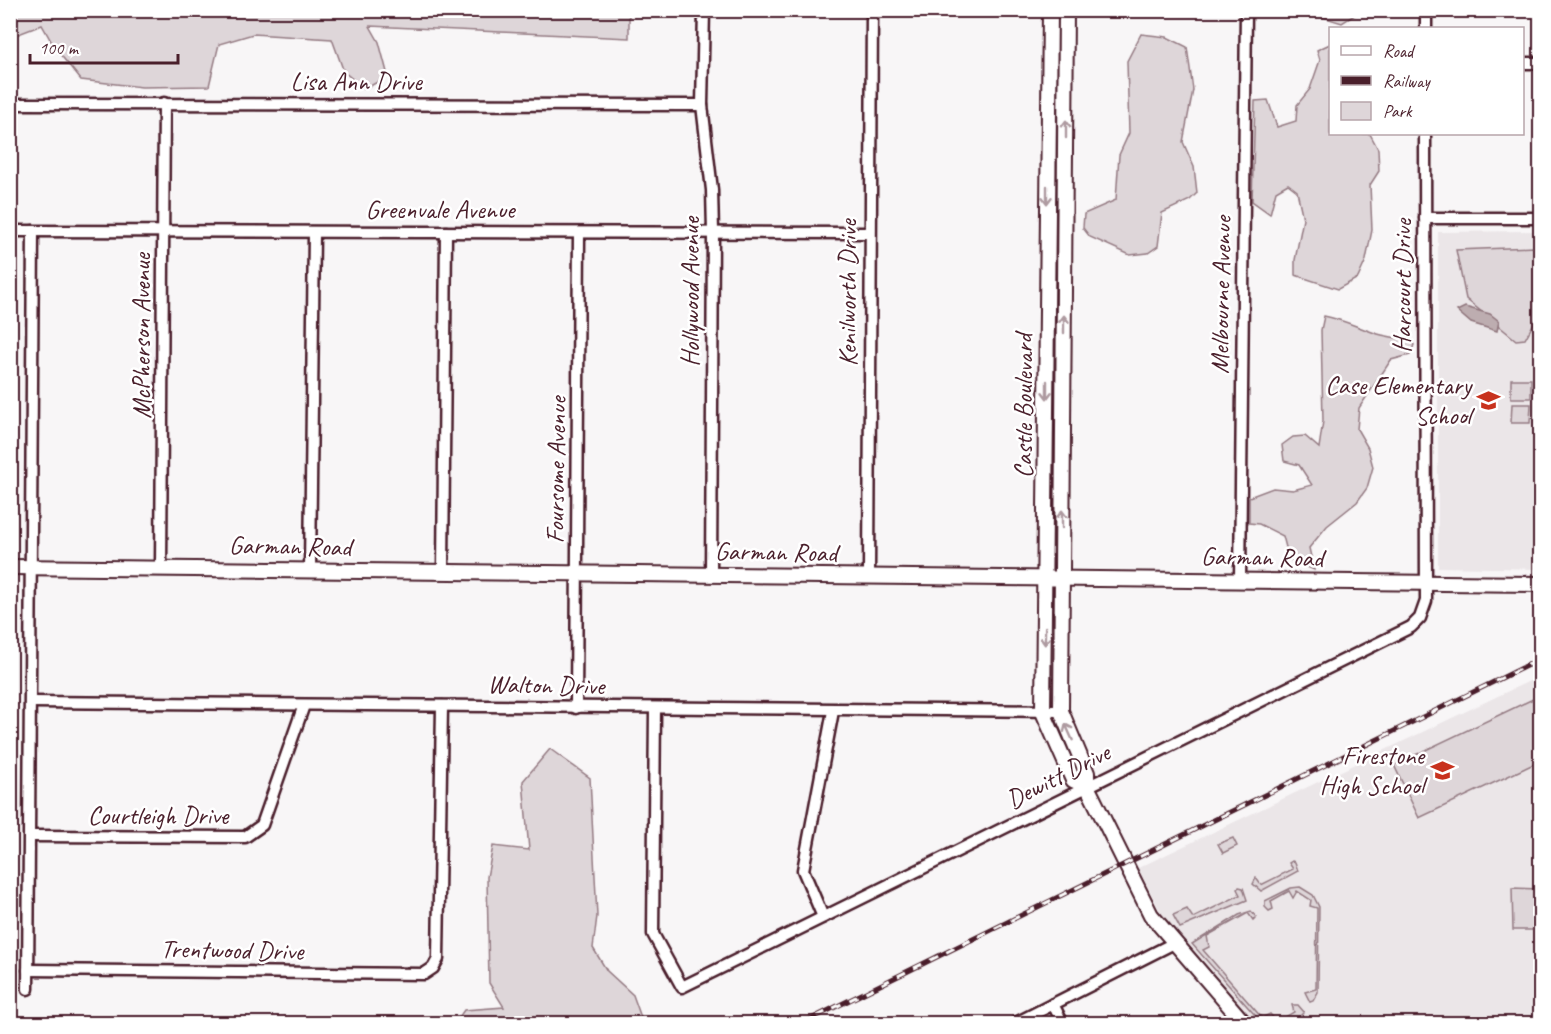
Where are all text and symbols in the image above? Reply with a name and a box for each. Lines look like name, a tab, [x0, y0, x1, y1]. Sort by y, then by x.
scale bar	[30, 27, 178, 65]
legend	[1329, 27, 1524, 135]
text: 100 m	[39, 37, 80, 59]
text: Road	[1383, 40, 1416, 62]
street label: Lisa Ann Drive	[290, 65, 423, 98]
text: Railway	[1383, 70, 1431, 92]
text: Park	[1383, 100, 1413, 122]
one-way arrow	[1060, 120, 1072, 140]
one-way arrow	[1041, 184, 1053, 204]
street label: Greenvale Avenue	[366, 193, 517, 226]
street label: Melbourne Avenue	[1203, 213, 1239, 374]
street label: Hollywood Avenue	[674, 216, 707, 367]
street label: Kenilworth Drive	[831, 218, 864, 366]
street label: Harcourt Drive	[1386, 218, 1419, 353]
street label: McPherson Avenue	[125, 252, 158, 419]
one-way arrow	[1058, 315, 1070, 335]
street label: Castle Boulevard	[1007, 330, 1040, 478]
place label: Case Elementary School	[1325, 369, 1476, 432]
one-way arrow	[1041, 379, 1053, 399]
school or university icon: Case Elementary School	[1476, 387, 1502, 413]
street label: Foursome Avenue	[538, 394, 574, 544]
one-way arrow	[1056, 510, 1068, 530]
street label: Garman Road	[229, 528, 355, 564]
street label: Garman Road	[715, 534, 841, 570]
street label: Garman Road	[1201, 539, 1327, 575]
one-way arrow	[1039, 625, 1051, 645]
street label: Walton Drive	[487, 667, 607, 703]
one-way arrow	[1063, 723, 1074, 741]
street label: Dewitt Drive	[1001, 735, 1118, 816]
place label: Firestone High School	[1320, 739, 1429, 802]
school or university icon: Firestone High School	[1429, 757, 1455, 783]
street label: Courtleigh Drive	[88, 799, 230, 832]
street label: Trentwood Drive	[160, 932, 305, 968]

